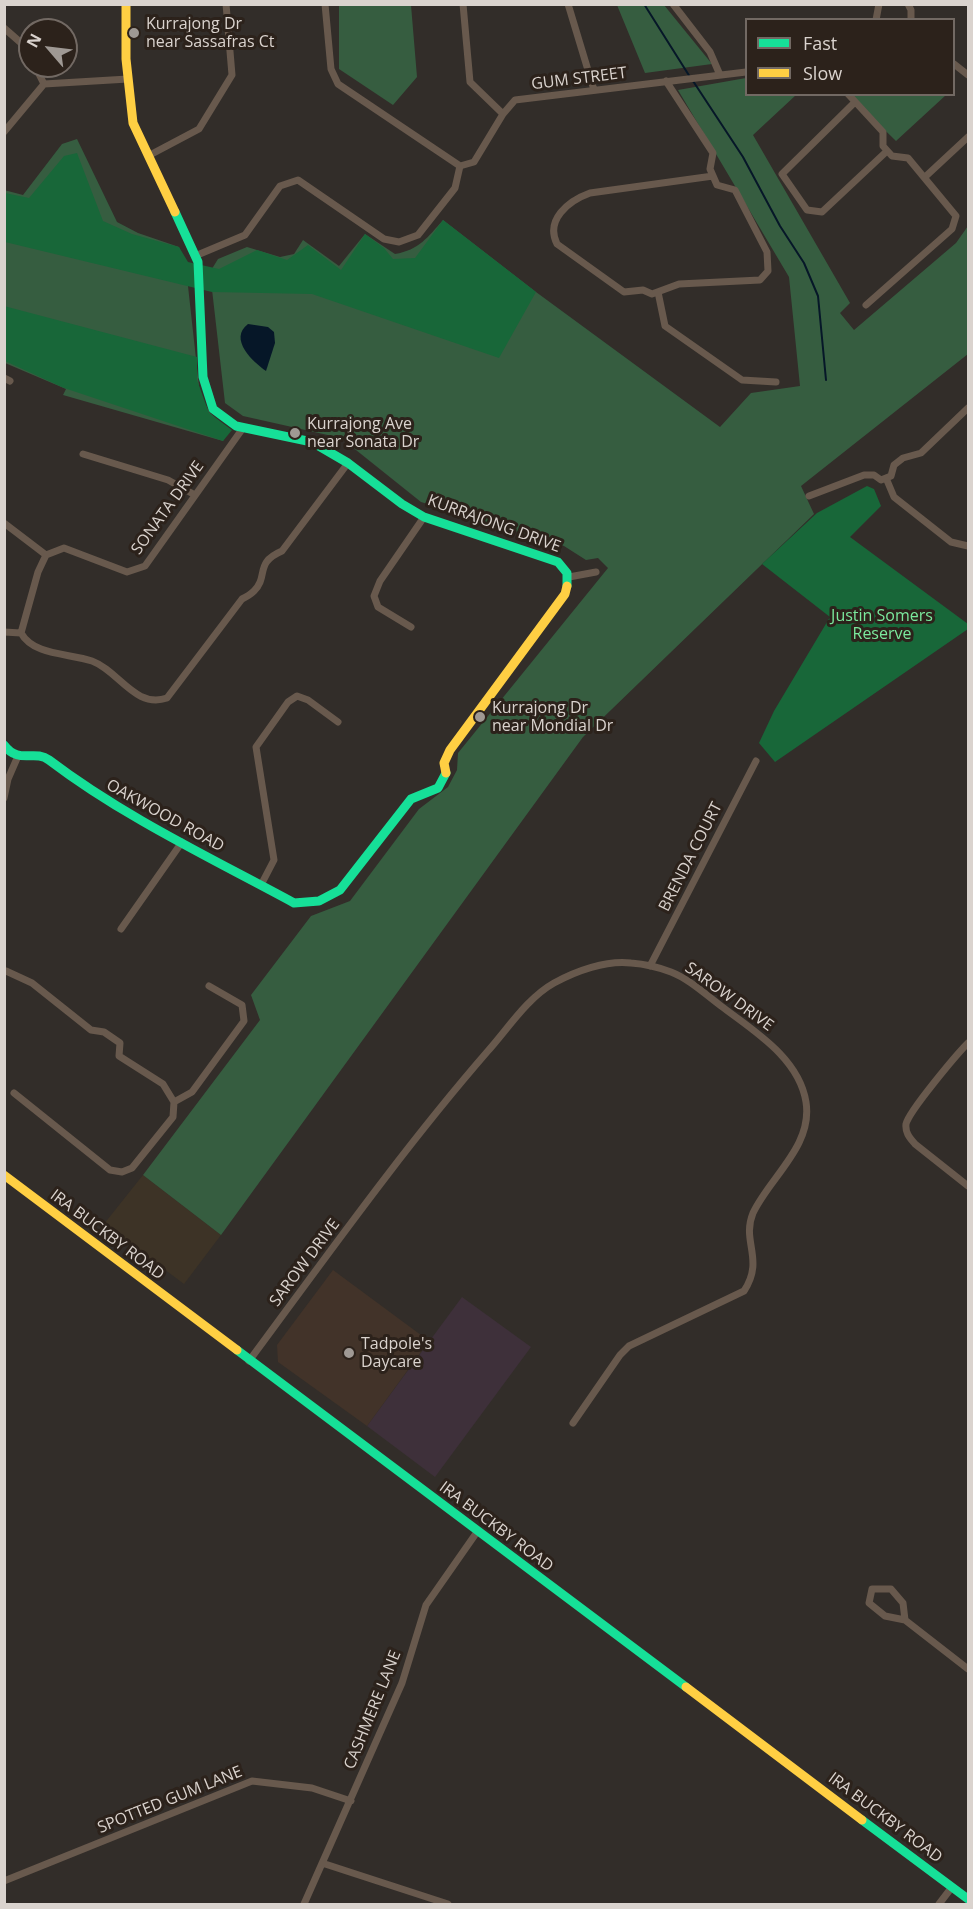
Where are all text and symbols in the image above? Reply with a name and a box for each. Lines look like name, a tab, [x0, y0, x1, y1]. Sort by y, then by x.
place label: Kurrajong Dr near Sassafras Ct	[146, 14, 275, 52]
north arrow	[18, 18, 78, 78]
legend	[745, 18, 955, 96]
marker: Kurrajong Dr near Sassafras Ct	[127, 26, 141, 40]
text: N	[21, 30, 47, 51]
text: Fast	[803, 31, 837, 55]
text: Slow	[803, 61, 842, 85]
street label: GUM STREET	[530, 64, 628, 94]
place label: Kurrajong Ave near Sonata Dr	[307, 414, 419, 452]
marker: Kurrajong Ave near Sonata Dr	[288, 426, 302, 440]
street label: SONATA DRIVE	[128, 458, 208, 558]
street label: KURRAJONG DRIVE	[425, 491, 563, 557]
park label: Justin Somers Reserve	[831, 606, 933, 644]
place label: Kurrajong Dr near Mondial Dr	[492, 698, 613, 736]
marker: Kurrajong Dr near Mondial Dr	[473, 710, 487, 724]
street label: OAKWOOD ROAD	[103, 776, 227, 856]
street label: BRENDA COURT	[655, 799, 727, 915]
street label: SAROW DRIVE	[681, 959, 777, 1035]
street label: IRA BUCKBY ROAD	[46, 1186, 168, 1284]
street label: SAROW DRIVE	[266, 1215, 344, 1311]
place label: Tadpole's Daycare	[361, 1334, 432, 1372]
marker: Tadpole's Daycare	[342, 1346, 356, 1360]
street label: IRA BUCKBY ROAD	[435, 1478, 557, 1576]
street label: CASHMERE LANE	[340, 1648, 406, 1772]
street label: SPOTTED GUM LANE	[95, 1762, 245, 1838]
street label: IRA BUCKBY ROAD	[824, 1769, 946, 1867]

